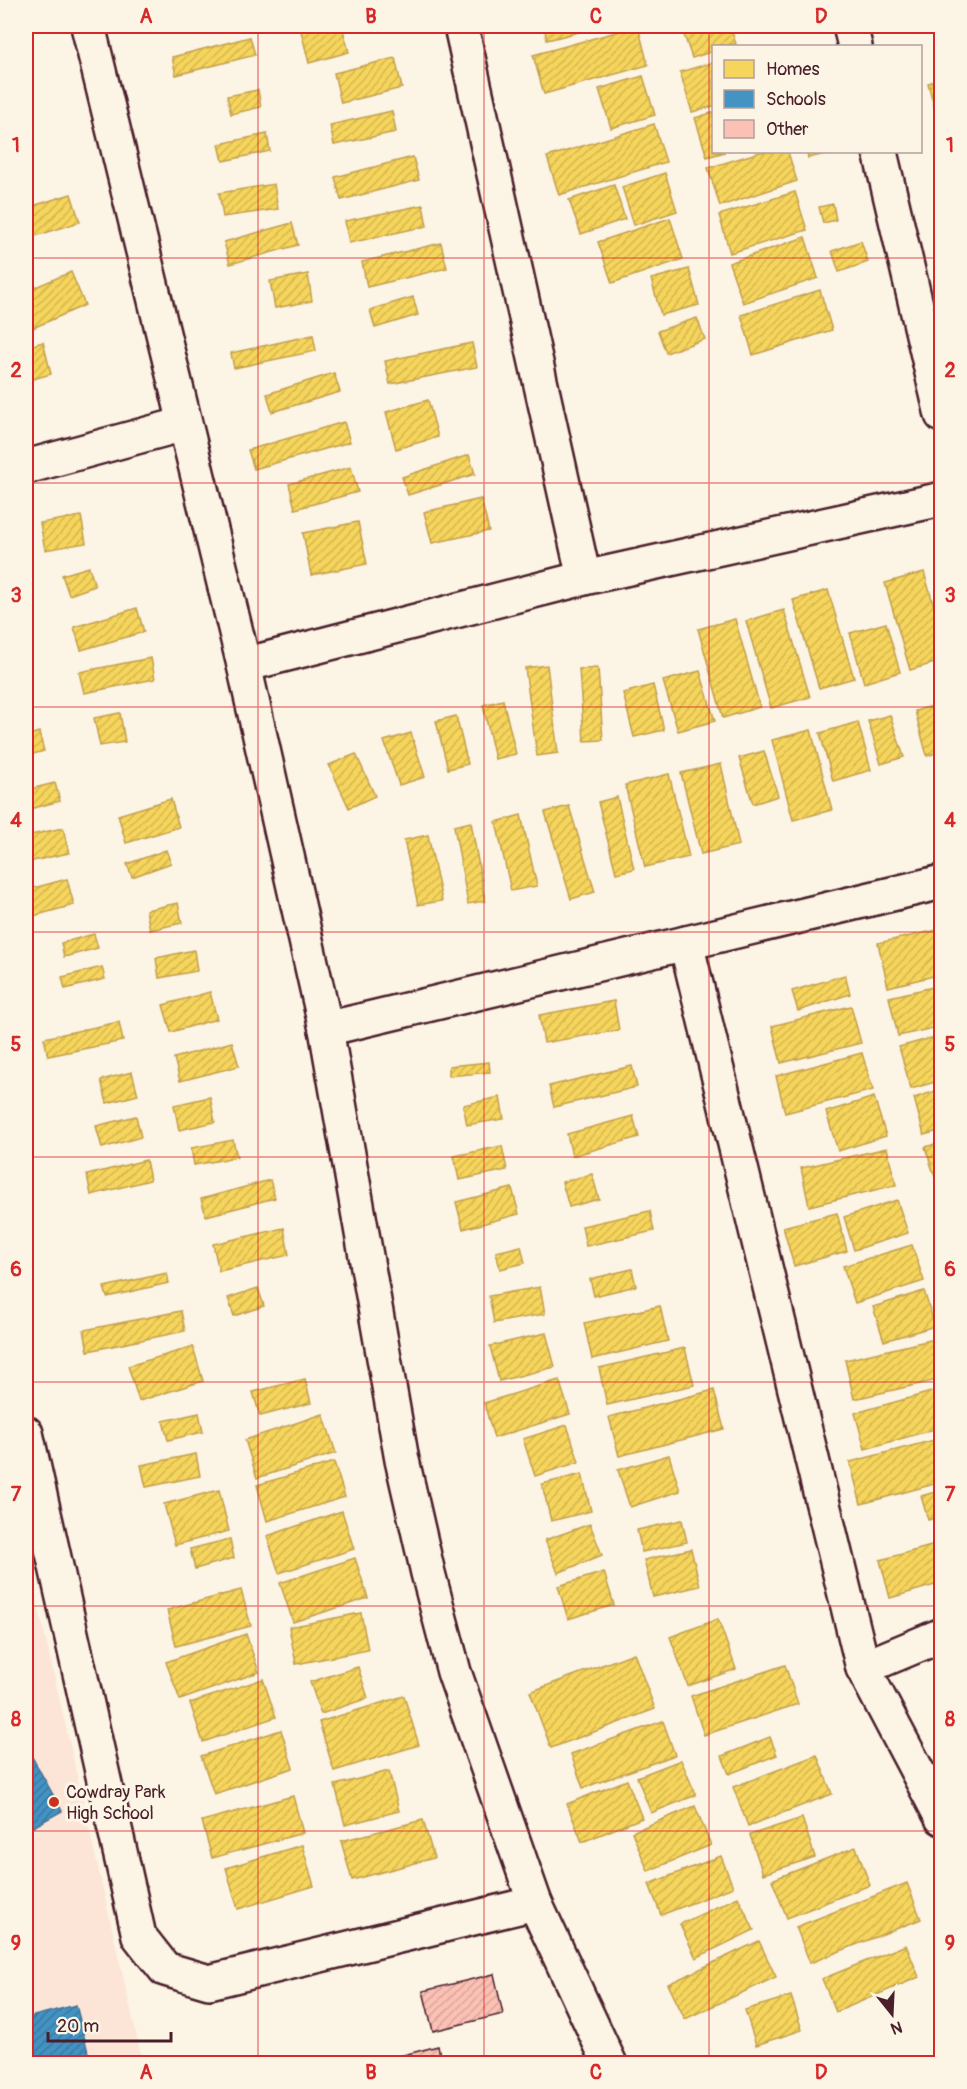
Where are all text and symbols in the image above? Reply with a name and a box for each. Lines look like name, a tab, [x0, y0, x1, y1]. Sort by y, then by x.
text: A	[140, 4, 153, 29]
text: B	[365, 4, 377, 29]
text: C	[590, 4, 602, 29]
text: D	[815, 4, 828, 29]
legend	[712, 45, 922, 153]
text: Homes	[766, 58, 819, 81]
text: Schools	[766, 88, 826, 111]
text: Other	[766, 118, 809, 141]
text: 1	[12, 133, 20, 158]
text: 1	[946, 133, 954, 158]
text: 2	[10, 358, 22, 383]
text: 2	[944, 358, 956, 383]
text: 3	[10, 583, 22, 608]
text: 3	[944, 583, 956, 608]
text: 4	[10, 808, 22, 833]
text: 4	[944, 808, 956, 833]
text: 5	[11, 1032, 22, 1057]
text: 5	[945, 1032, 956, 1057]
text: 6	[10, 1257, 22, 1282]
text: 6	[944, 1257, 956, 1282]
text: 7	[11, 1482, 22, 1507]
text: 7	[945, 1482, 956, 1507]
text: 8	[11, 1707, 21, 1732]
text: 8	[945, 1707, 955, 1732]
place label: Cowdray Park High School	[66, 1781, 166, 1825]
marker: Cowdray Park High School	[47, 1795, 61, 1809]
text: 9	[11, 1931, 21, 1956]
text: 9	[945, 1931, 955, 1956]
north arrow	[862, 1984, 922, 2044]
scale bar	[48, 2005, 171, 2043]
text: 20 m	[57, 2015, 99, 2038]
text: N	[888, 2016, 905, 2039]
text: A	[140, 2060, 153, 2085]
text: B	[365, 2060, 377, 2085]
text: C	[590, 2060, 602, 2085]
text: D	[815, 2060, 828, 2085]

